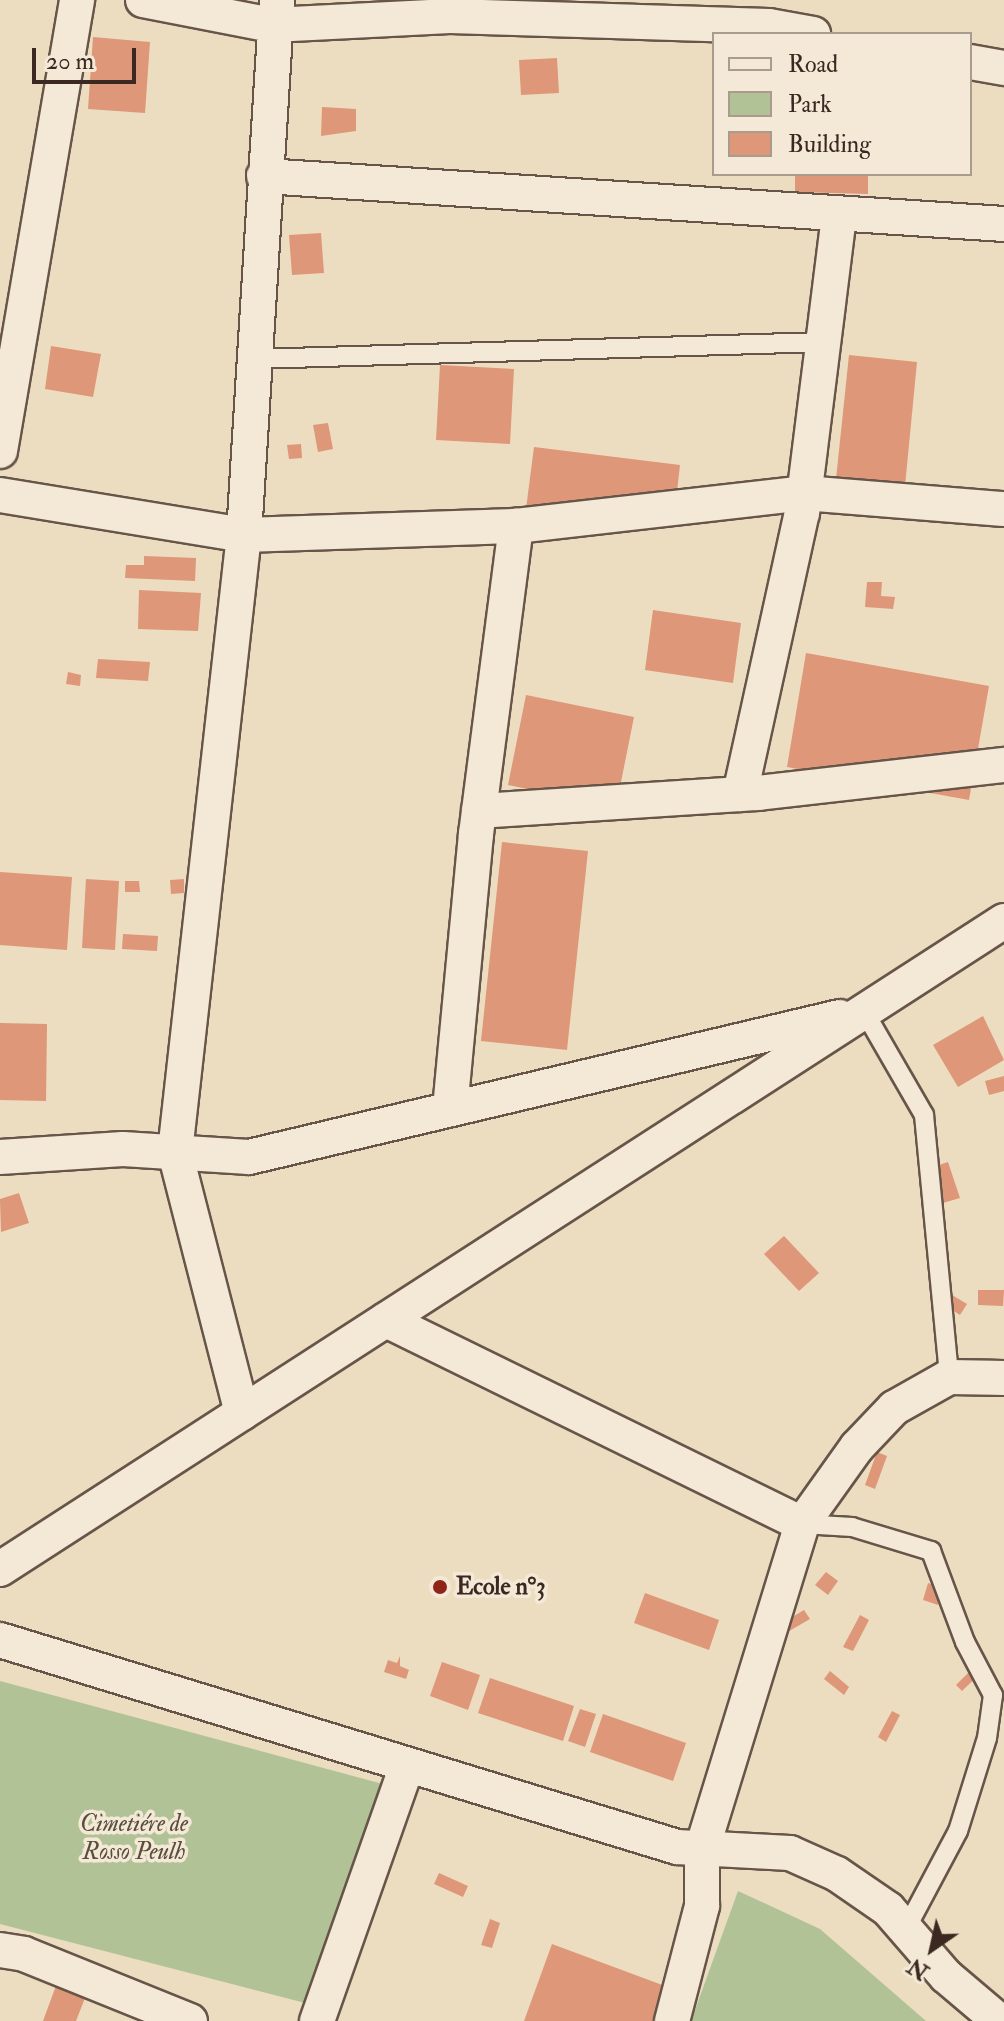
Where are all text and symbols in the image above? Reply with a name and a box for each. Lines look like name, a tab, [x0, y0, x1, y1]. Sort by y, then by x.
scale bar	[36, 32, 140, 82]
legend	[712, 32, 972, 176]
text: 20 m	[46, 46, 94, 77]
text: Road	[788, 49, 838, 80]
text: Park	[788, 89, 832, 120]
text: Building	[788, 129, 871, 160]
place label: Ecole n°3	[456, 1573, 546, 1601]
marker: Ecole n°3	[431, 1578, 449, 1596]
park label: Cimetiére de Rosso Peulh	[80, 1810, 188, 1866]
north arrow	[892, 1909, 972, 1989]
text: N	[903, 1952, 935, 1986]

